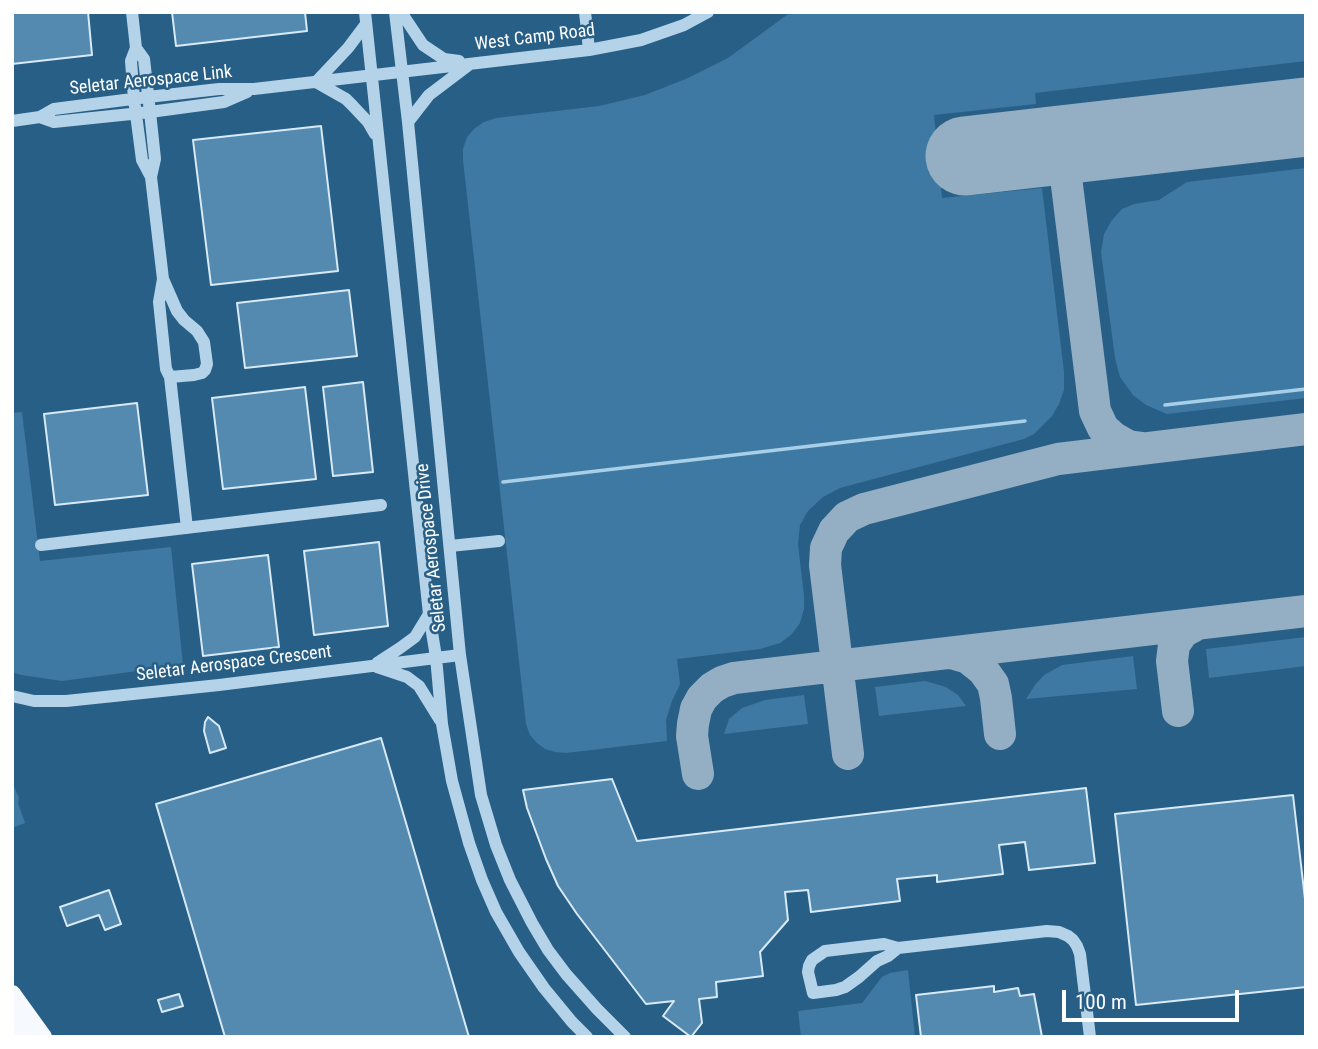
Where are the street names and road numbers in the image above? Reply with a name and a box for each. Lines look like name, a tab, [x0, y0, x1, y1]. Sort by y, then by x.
street label: West Camp Road	[474, 20, 596, 56]
street label: Seletar Aerospace Link	[69, 62, 233, 100]
street label: Seletar Aerospace Drive	[412, 463, 452, 633]
street label: Seletar Aerospace Crescent	[135, 641, 333, 687]

